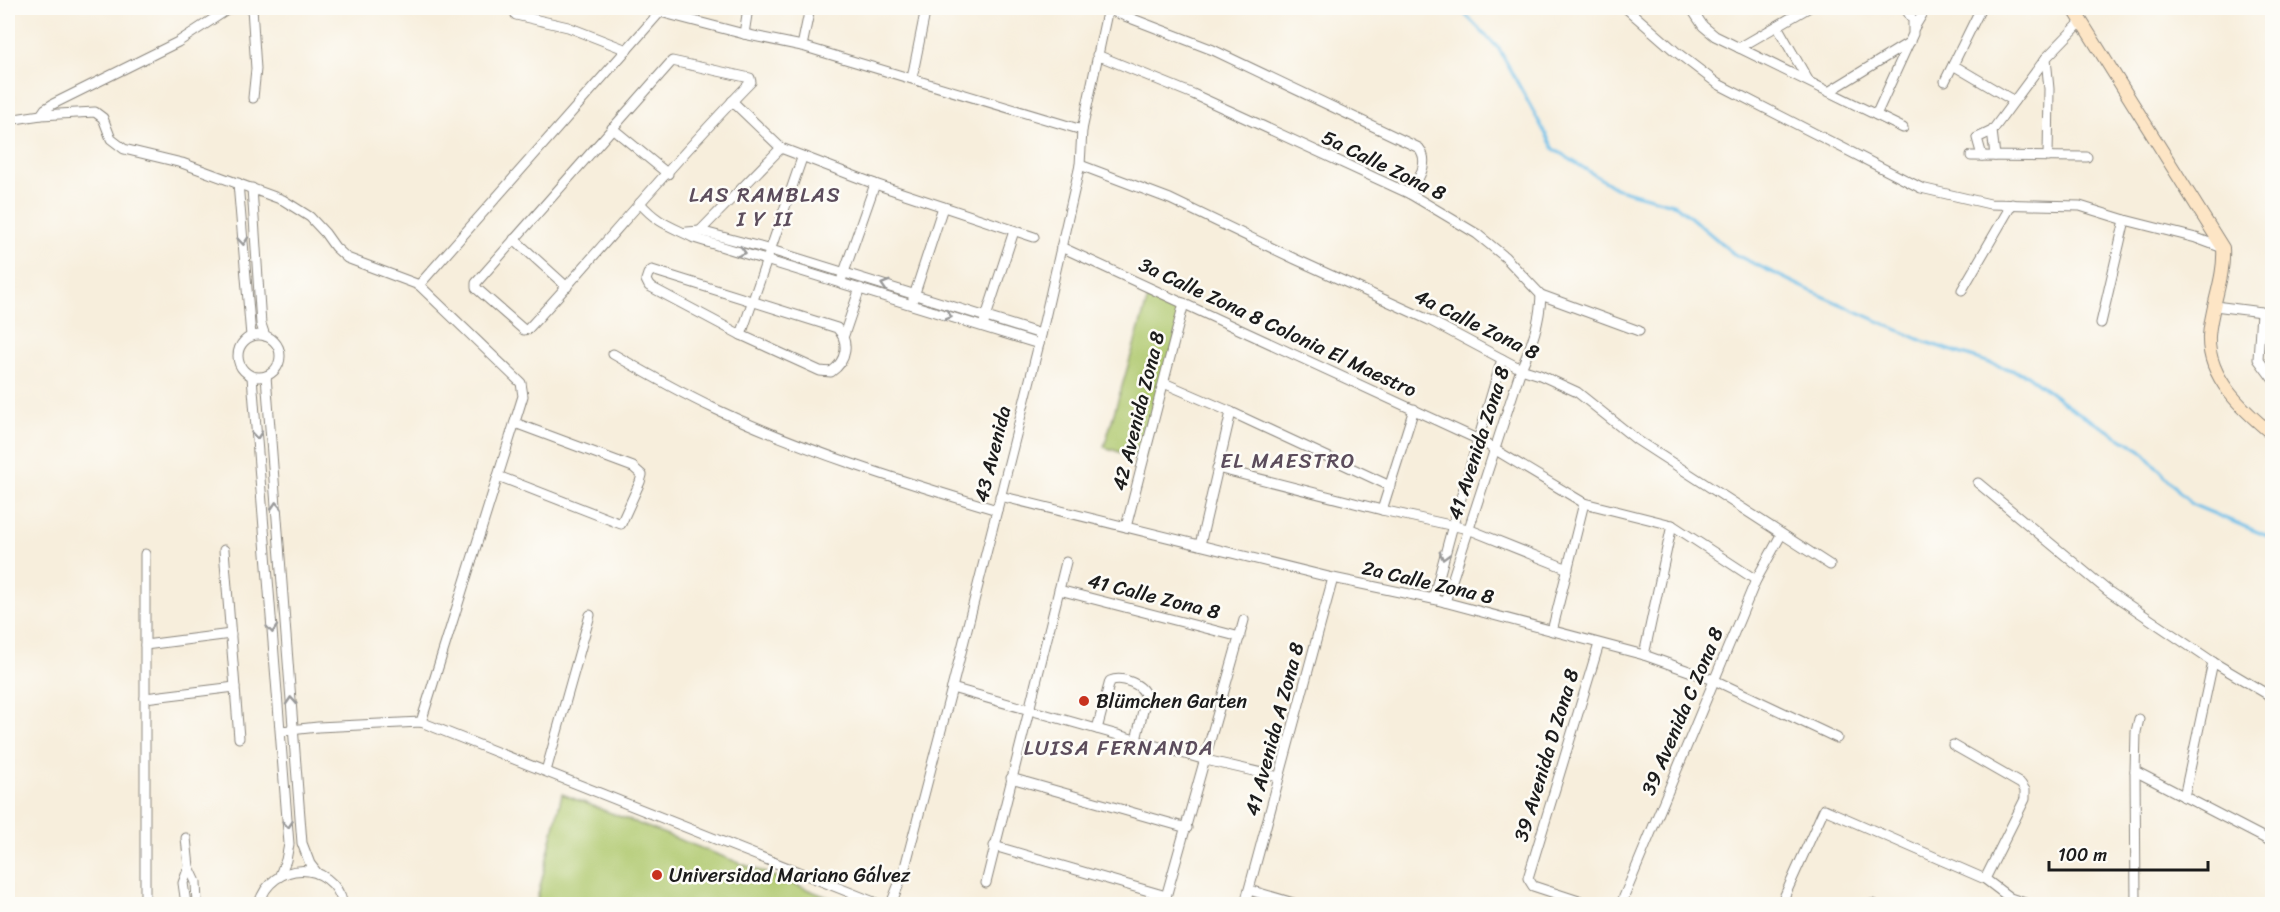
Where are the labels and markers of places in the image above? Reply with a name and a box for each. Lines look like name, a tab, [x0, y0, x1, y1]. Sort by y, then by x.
place label: Blümchen Garten	[1096, 684, 1247, 719]
marker: Blümchen Garten	[1077, 694, 1091, 708]
place label: Universidad Mariano Gálvez	[669, 858, 911, 893]
marker: Universidad Mariano Gálvez	[650, 868, 664, 882]

